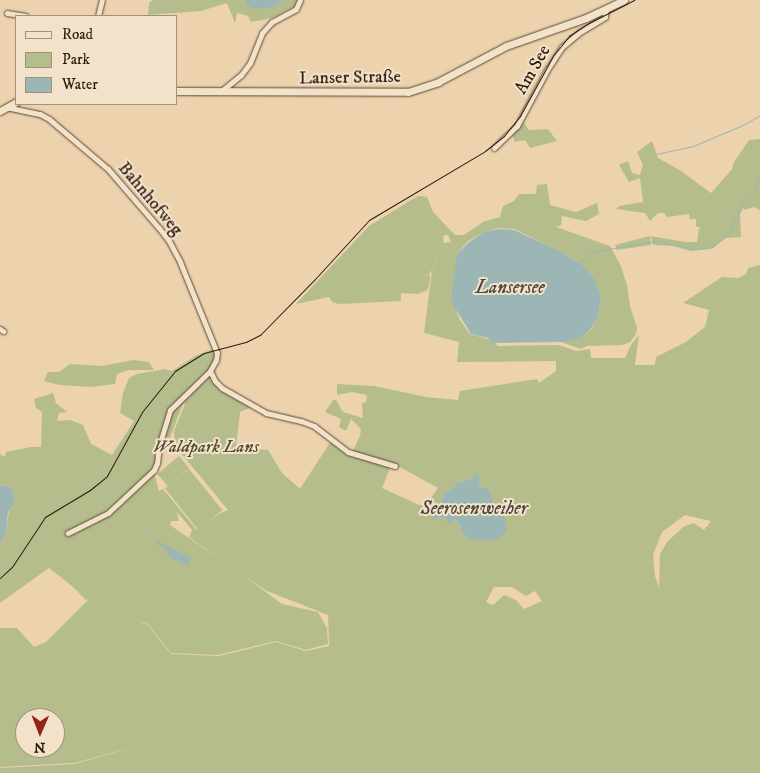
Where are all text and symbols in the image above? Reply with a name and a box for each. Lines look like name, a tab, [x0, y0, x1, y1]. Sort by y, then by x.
legend	[15, 15, 178, 105]
text: Road	[62, 25, 93, 44]
street label: Am See	[510, 42, 556, 98]
text: Park	[62, 50, 90, 69]
street label: Lanser Straße	[299, 66, 401, 90]
text: Water	[62, 75, 98, 94]
street label: Bahnhofweg	[113, 158, 187, 240]
water label: Lansersee	[475, 277, 545, 299]
park label: Waldpark Lans	[153, 436, 259, 458]
water label: Seerosenweiher	[420, 498, 528, 520]
north arrow	[15, 708, 65, 758]
text: N	[34, 738, 46, 756]

